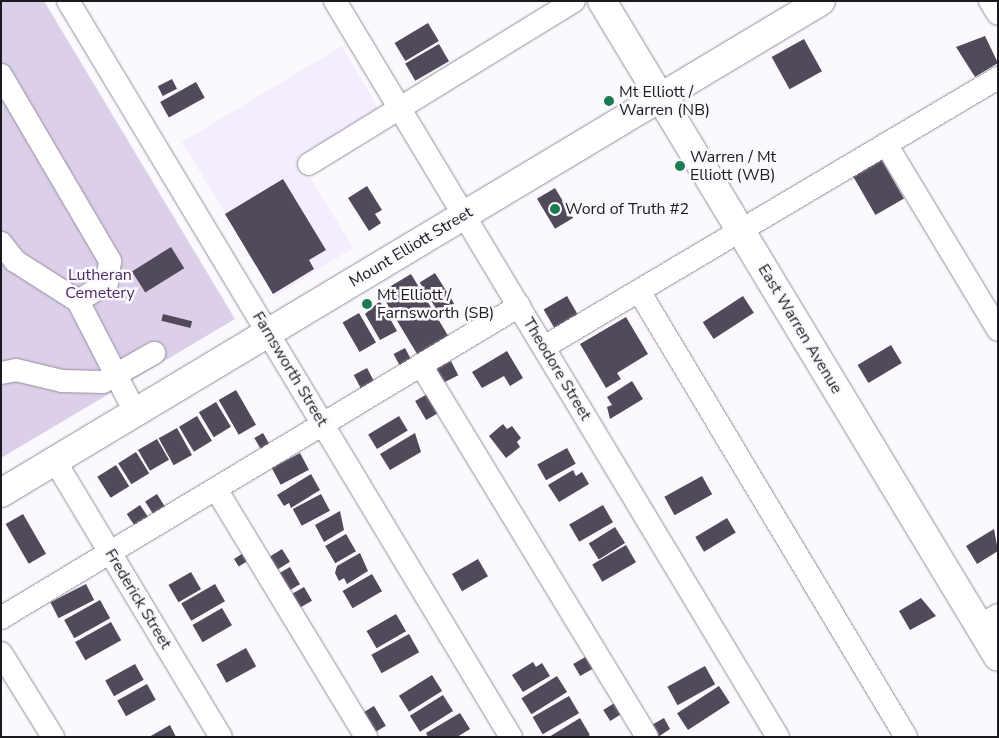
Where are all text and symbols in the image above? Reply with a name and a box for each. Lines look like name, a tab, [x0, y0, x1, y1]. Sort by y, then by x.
place label: Mt Elliott / Warren (NB)	[619, 82, 710, 120]
marker: Mt Elliott / Warren (NB)	[603, 95, 615, 107]
place label: Warren / Mt Elliott (WB)	[690, 147, 776, 185]
marker: Warren / Mt Elliott (WB)	[674, 160, 686, 172]
place label: Word of Truth #2	[565, 199, 689, 219]
street label: Mount Elliott Street	[346, 203, 476, 291]
marker: Word of Truth #2	[549, 203, 561, 215]
street label: East Warren Avenue	[754, 261, 846, 397]
park label: Lutheran Cemetery	[65, 265, 135, 303]
place label: Mt Elliott / Farnsworth (SB)	[377, 285, 494, 323]
marker: Mt Elliott / Farnsworth (SB)	[361, 298, 373, 310]
street label: Farnsworth Street	[248, 308, 332, 430]
street label: Theodore Street	[519, 314, 595, 424]
street label: Frederick Street	[101, 546, 175, 652]

